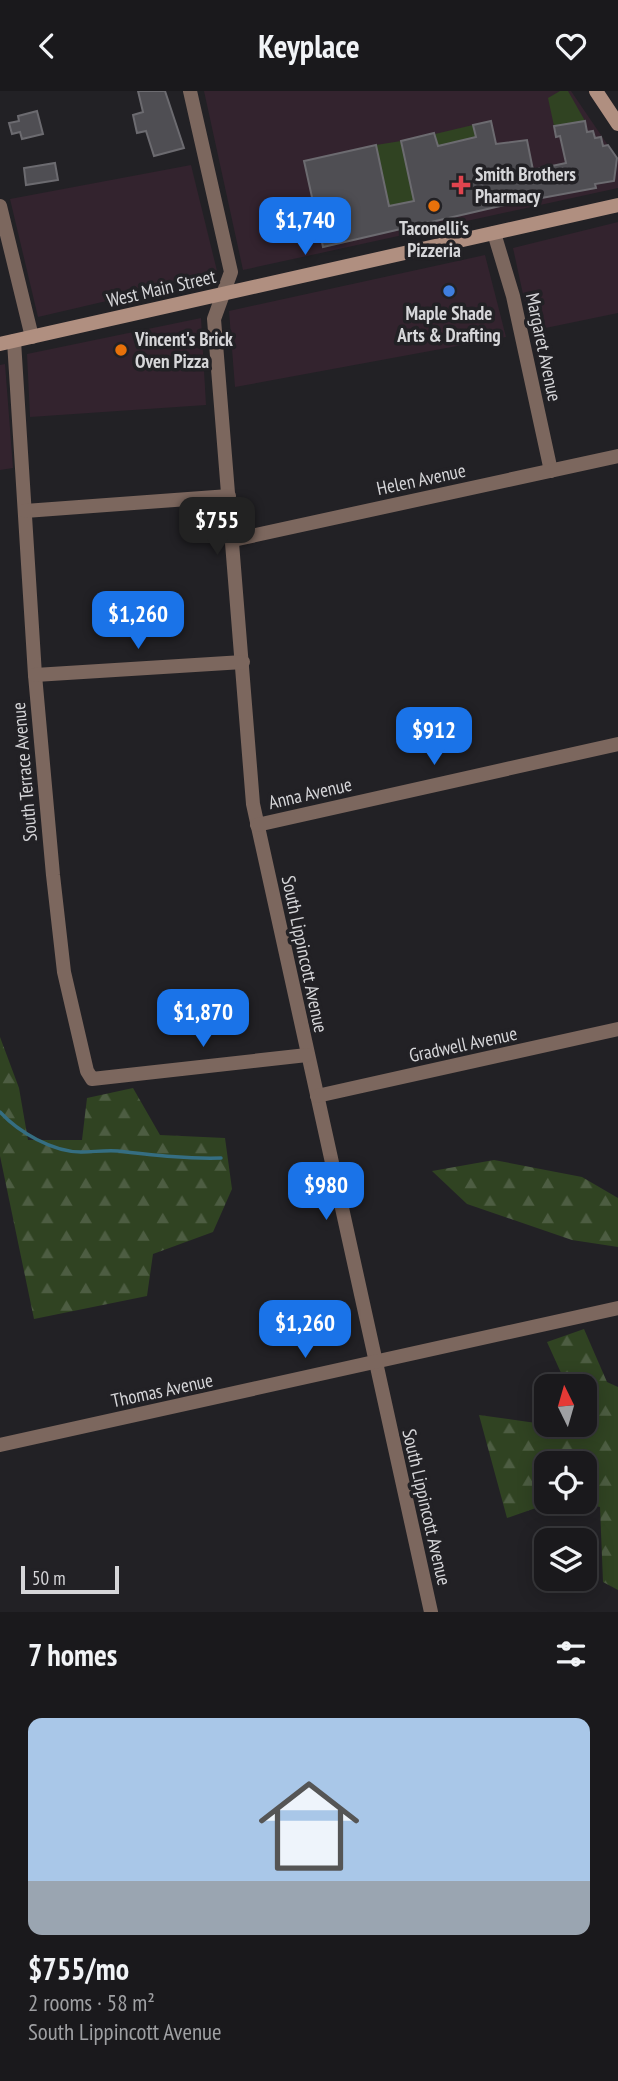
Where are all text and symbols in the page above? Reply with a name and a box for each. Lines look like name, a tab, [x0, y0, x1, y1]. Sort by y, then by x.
text: Keyplace	[258, 25, 360, 67]
icon: back	[28, 27, 66, 65]
icon: heart	[552, 27, 590, 65]
place label: Smith Brothers Pharmacy	[475, 162, 576, 208]
marker: Smith Brothers Pharmacy	[453, 177, 469, 193]
pin: $1,740	[248, 197, 362, 257]
marker: Taconelli's Pizzeria	[426, 198, 442, 214]
text: $1,740	[275, 205, 335, 234]
place label: Taconelli's Pizzeria	[399, 216, 469, 262]
street label: West Main Street	[104, 264, 219, 312]
marker: Maple Shade Arts & Drafting	[441, 283, 457, 299]
street label: Margaret Avenue	[521, 290, 567, 404]
place label: Maple Shade Arts & Drafting	[396, 301, 501, 347]
place label: Vincent's Brick Oven Pizza	[134, 327, 233, 373]
marker: Vincent's Brick Oven Pizza	[113, 342, 129, 358]
street label: Helen Avenue	[374, 458, 468, 500]
pin: $755	[176, 497, 258, 557]
text: $755	[195, 505, 239, 534]
pin: $1,260	[81, 591, 195, 651]
text: $1,260	[108, 599, 168, 628]
street label: South Terrace Avenue	[6, 701, 42, 843]
pin: $912	[393, 707, 475, 767]
text: $912	[412, 715, 456, 744]
street label: Anna Avenue	[266, 772, 354, 814]
street label: South Lippincott Avenue	[277, 873, 333, 1035]
pin: $1,870	[146, 989, 260, 1049]
text: $1,870	[173, 997, 233, 1026]
street label: Gradwell Avenue	[407, 1021, 519, 1067]
pin: $980	[285, 1163, 367, 1222]
text: $980	[304, 1170, 348, 1199]
pin: $1,260	[248, 1301, 362, 1360]
text: $1,260	[275, 1308, 335, 1337]
street label: Thomas Avenue	[109, 1368, 215, 1412]
north arrow	[534, 1374, 597, 1437]
map controls	[534, 1374, 597, 1591]
street label: South Lippincott Avenue	[397, 1426, 457, 1588]
button: locate	[534, 1451, 597, 1514]
button: layers	[534, 1528, 597, 1591]
scale bar	[21, 1563, 119, 1595]
text: 50 m	[32, 1566, 66, 1590]
text: 7 homes	[28, 1635, 117, 1674]
icon: filters	[552, 1635, 590, 1673]
icon: home	[246, 1763, 372, 1889]
text: $755/mo	[28, 1949, 129, 1988]
text: 2 rooms · 58 m²	[28, 1988, 155, 2017]
text: South Lippincott Avenue	[28, 2017, 222, 2046]

